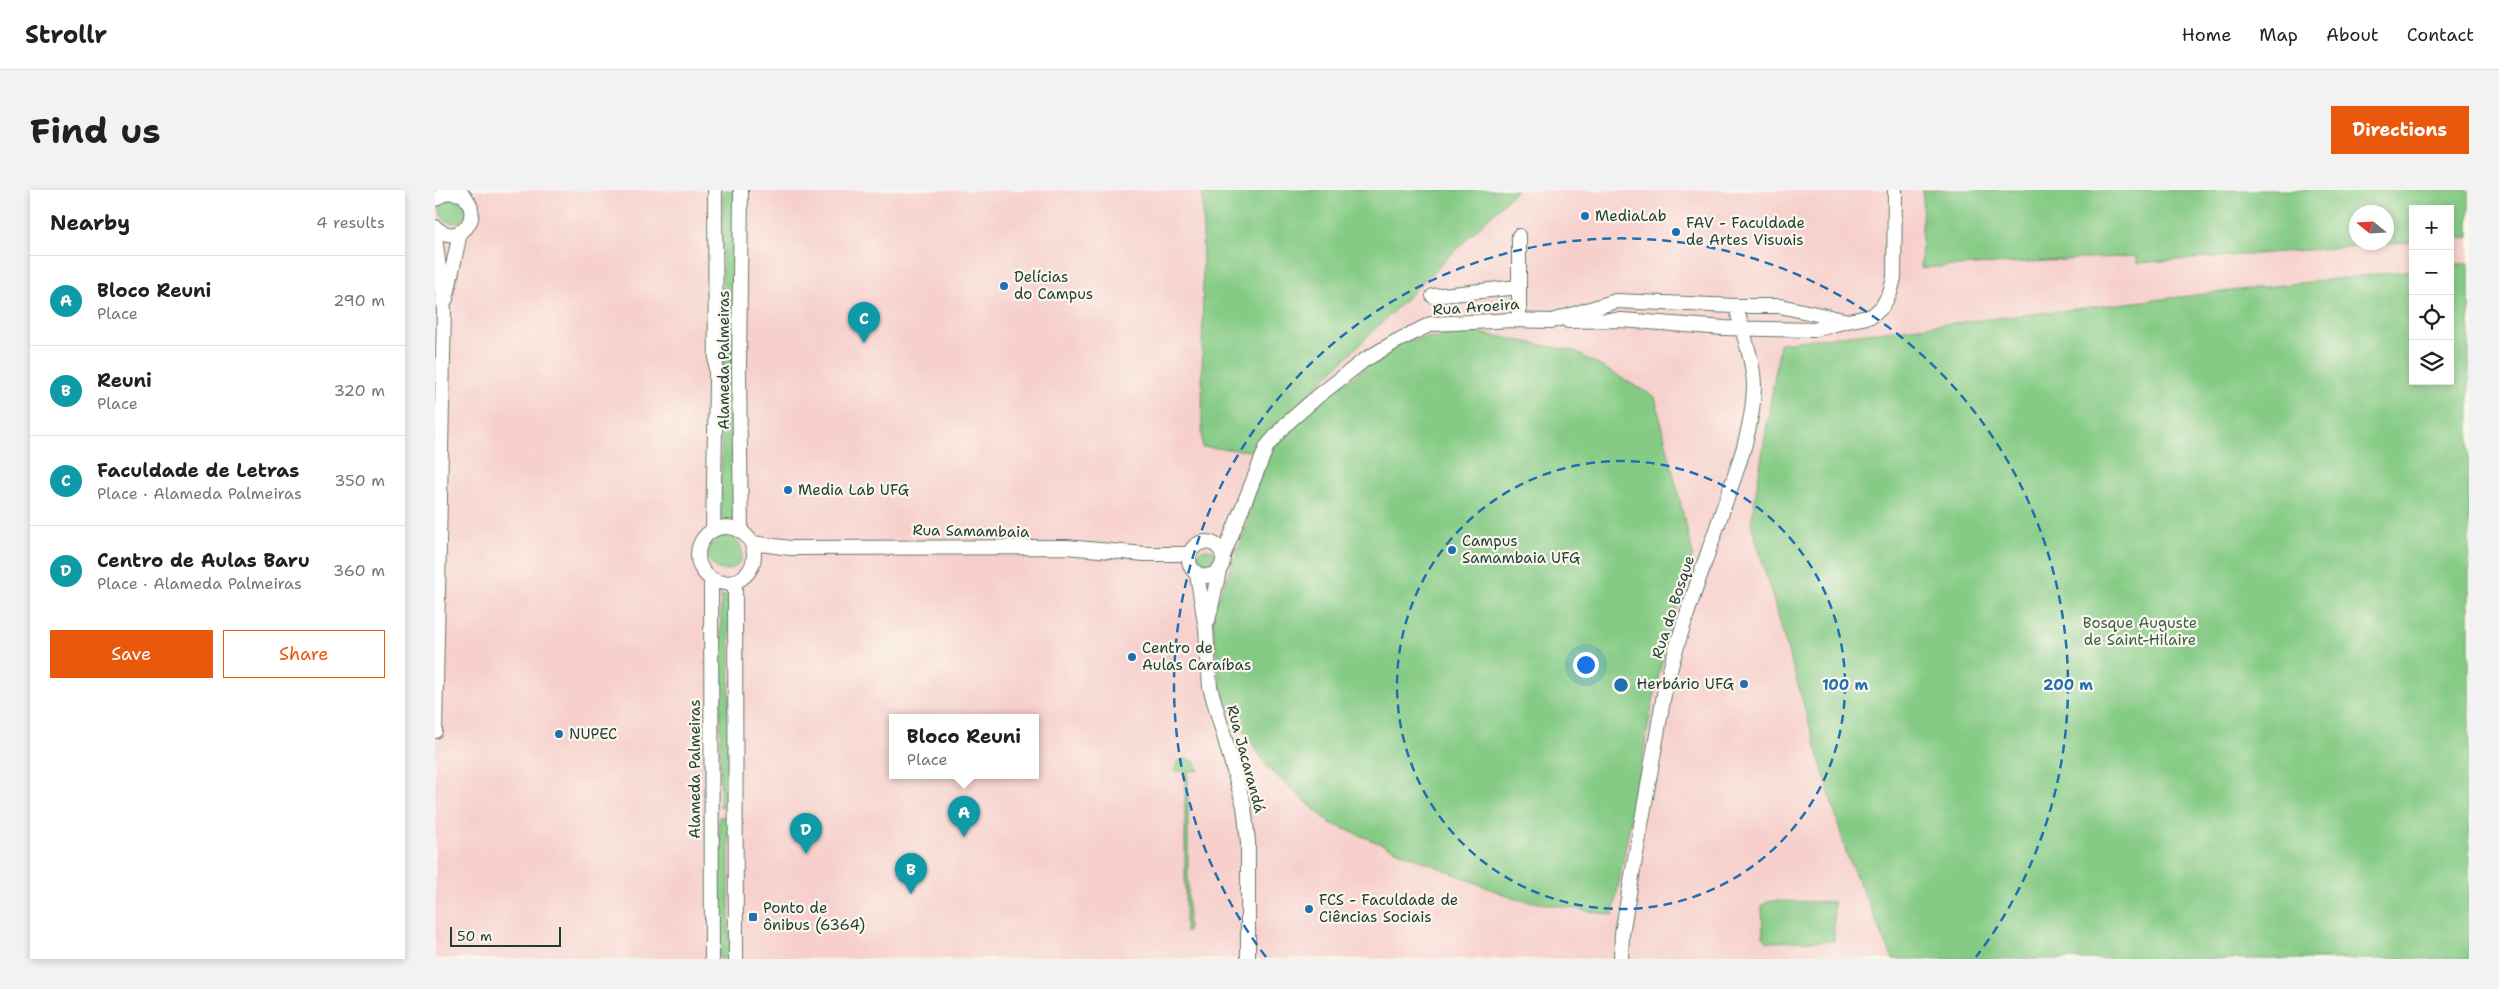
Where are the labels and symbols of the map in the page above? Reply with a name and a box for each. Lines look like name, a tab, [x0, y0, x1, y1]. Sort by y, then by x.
north arrow	[2349, 205, 2394, 250]
place label: MediaLab	[1595, 206, 1666, 226]
marker: MediaLab	[1579, 210, 1591, 222]
place label: FAV - Faculdade de Artes Visuais	[1686, 213, 1805, 250]
marker: FAV - Faculdade de Artes Visuais	[1670, 226, 1682, 238]
place label: Delícias do Campus	[1014, 267, 1093, 304]
marker: Delícias do Campus	[998, 280, 1010, 292]
street label: Alameda Palmeiras	[714, 290, 734, 430]
street label: Rua Aroeira	[1432, 294, 1521, 320]
pin: C	[848, 302, 880, 343]
place label: Media Lab UFG	[798, 480, 909, 500]
marker: Media Lab UFG	[782, 484, 794, 496]
street label: Rua Samambaia	[912, 520, 1030, 542]
place label: Campus Samambaia UFG	[1462, 531, 1580, 568]
marker: Campus Samambaia UFG	[1446, 544, 1458, 556]
street label: Rua do Bosque	[1647, 553, 1699, 661]
park label: Bosque Auguste de Saint-Hilaire	[2083, 613, 2197, 650]
place label: Centro de Aulas Caraíbas	[1142, 638, 1251, 675]
marker: Centro de Aulas Caraíbas	[1126, 651, 1138, 663]
your location	[1573, 652, 1599, 678]
place label: Herbário UFG	[1636, 674, 1734, 694]
text: 100 m	[1822, 675, 1868, 695]
text: 200 m	[2043, 675, 2093, 695]
centre of rings	[1612, 676, 1630, 694]
marker: Herbário UFG	[1738, 678, 1750, 690]
street label: Alameda Palmeiras	[685, 699, 705, 839]
street label: Rua Jacarandá	[1222, 703, 1270, 816]
place label: NUPEC	[569, 724, 617, 744]
marker: NUPEC	[553, 728, 565, 740]
pin: A	[948, 796, 980, 837]
pin: D	[790, 813, 822, 854]
pin: B	[895, 853, 927, 894]
place label: FCS - Faculdade de Ciências Sociais	[1319, 890, 1458, 927]
place label: Ponto de ônibus (6364)	[763, 898, 865, 935]
marker: FCS - Faculdade de Ciências Sociais	[1303, 903, 1315, 915]
marker: Ponto de ônibus (6364)	[747, 911, 759, 923]
scale bar	[450, 924, 561, 947]

